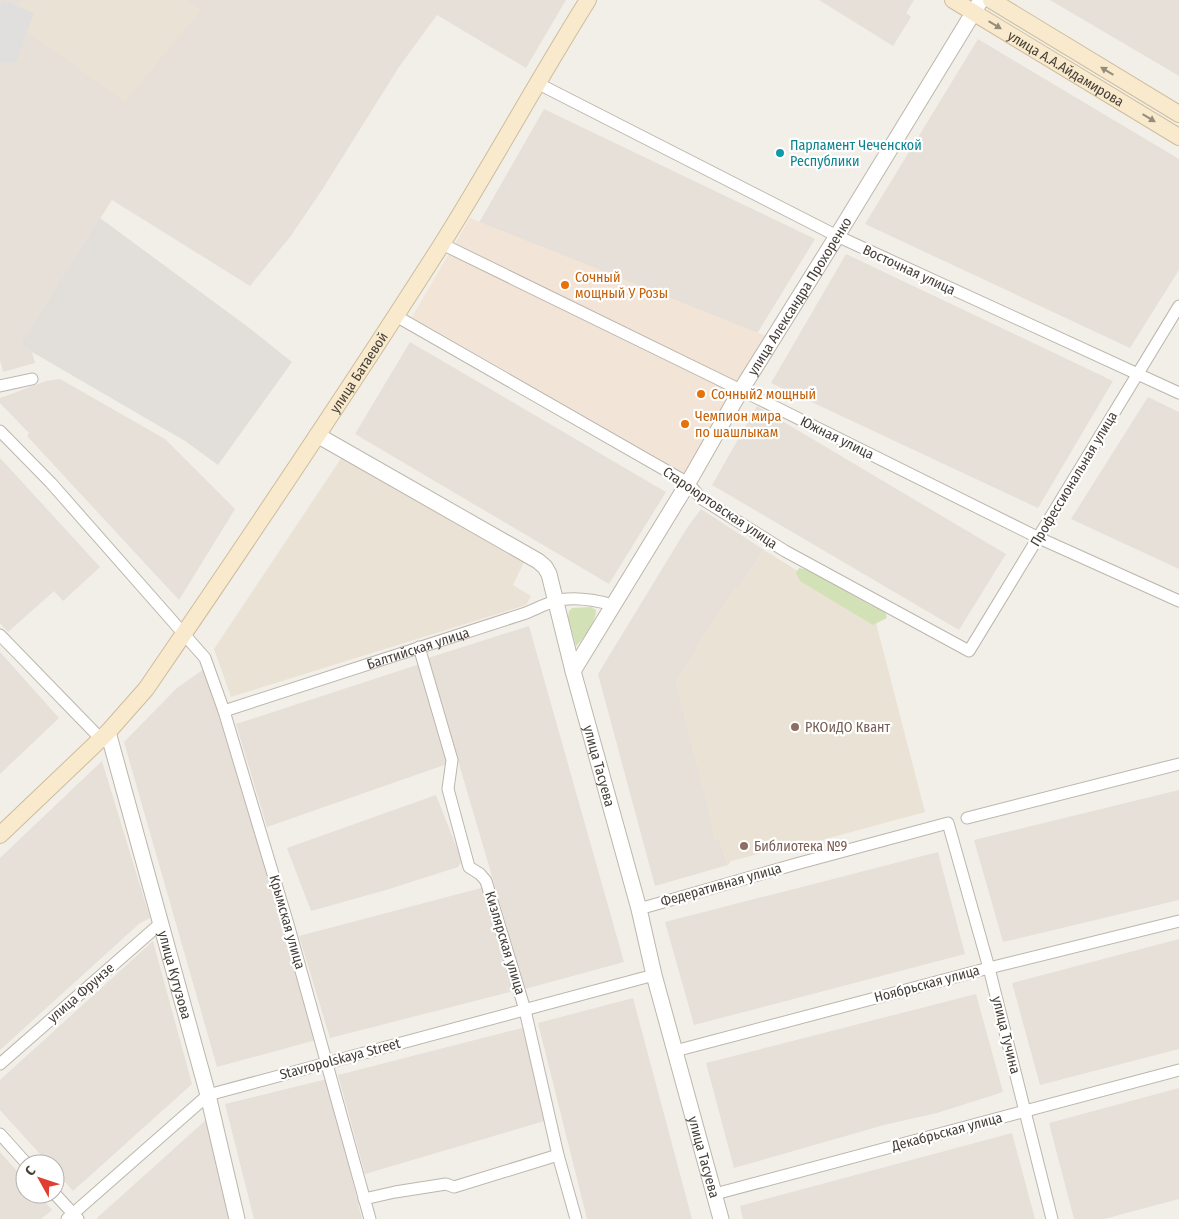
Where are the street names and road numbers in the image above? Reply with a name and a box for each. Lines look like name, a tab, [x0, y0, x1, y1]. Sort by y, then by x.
street label: улица А.А.Айдамирова	[1005, 27, 1127, 110]
street label: улица Александра Прохоренко	[744, 214, 855, 378]
street label: Восточная улица	[860, 241, 958, 299]
street label: улица Батаевой	[326, 329, 391, 416]
street label: Профессиональная улица	[1027, 408, 1121, 550]
street label: Южная улица	[797, 413, 877, 463]
street label: Староюртовская улица	[659, 463, 781, 553]
street label: Балтийская улица	[365, 623, 472, 673]
street label: улица Тасуева	[580, 723, 619, 809]
street label: Федеративная улица	[659, 860, 783, 910]
street label: Крымская улица	[265, 873, 309, 971]
street label: Кизлярская улица	[481, 889, 529, 997]
street label: улица Кутузова	[155, 929, 195, 1021]
street label: улица Фрунзе	[44, 959, 118, 1027]
street label: Ноябрьская улица	[872, 962, 982, 1006]
street label: улица Тучина	[988, 994, 1024, 1076]
street label: Stavropolskaya Street	[278, 1035, 403, 1083]
street label: Декабрьская улица	[889, 1109, 1004, 1155]
street label: улица Тасуева	[685, 1114, 723, 1200]

